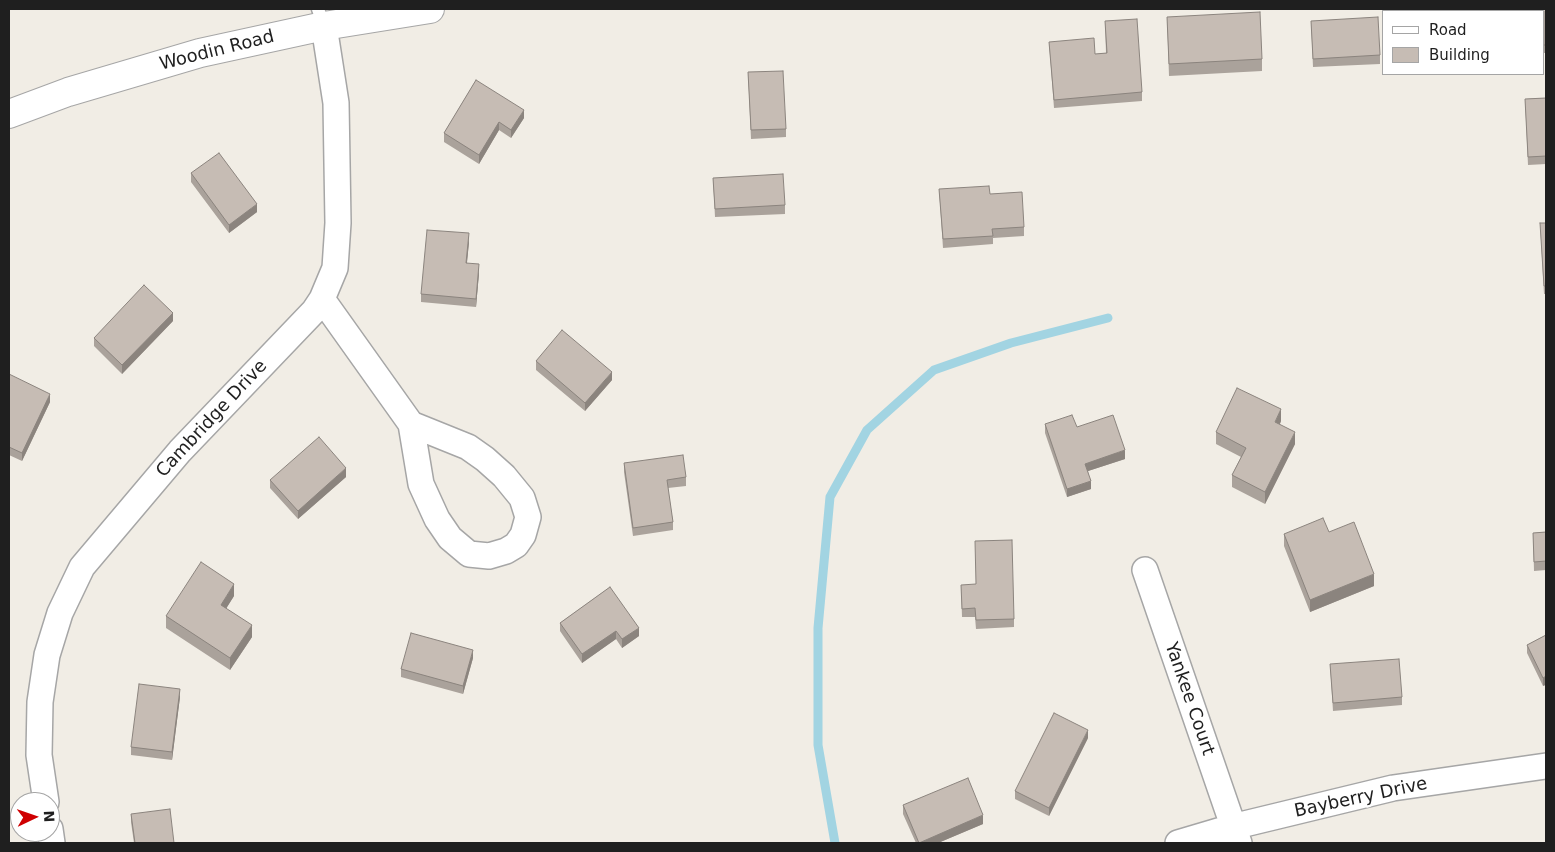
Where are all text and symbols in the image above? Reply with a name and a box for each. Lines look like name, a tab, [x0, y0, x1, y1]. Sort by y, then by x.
legend	[1382, 10, 1545, 75]
text: Road	[1429, 21, 1467, 39]
street label: Woodin Road	[157, 26, 277, 76]
text: Building	[1429, 46, 1490, 64]
street label: Cambridge Drive	[152, 356, 272, 482]
street label: Yankee Court	[1160, 640, 1218, 758]
street label: Bayberry Drive	[1293, 773, 1429, 823]
north arrow	[10, 792, 60, 842]
text: N	[41, 810, 57, 823]

